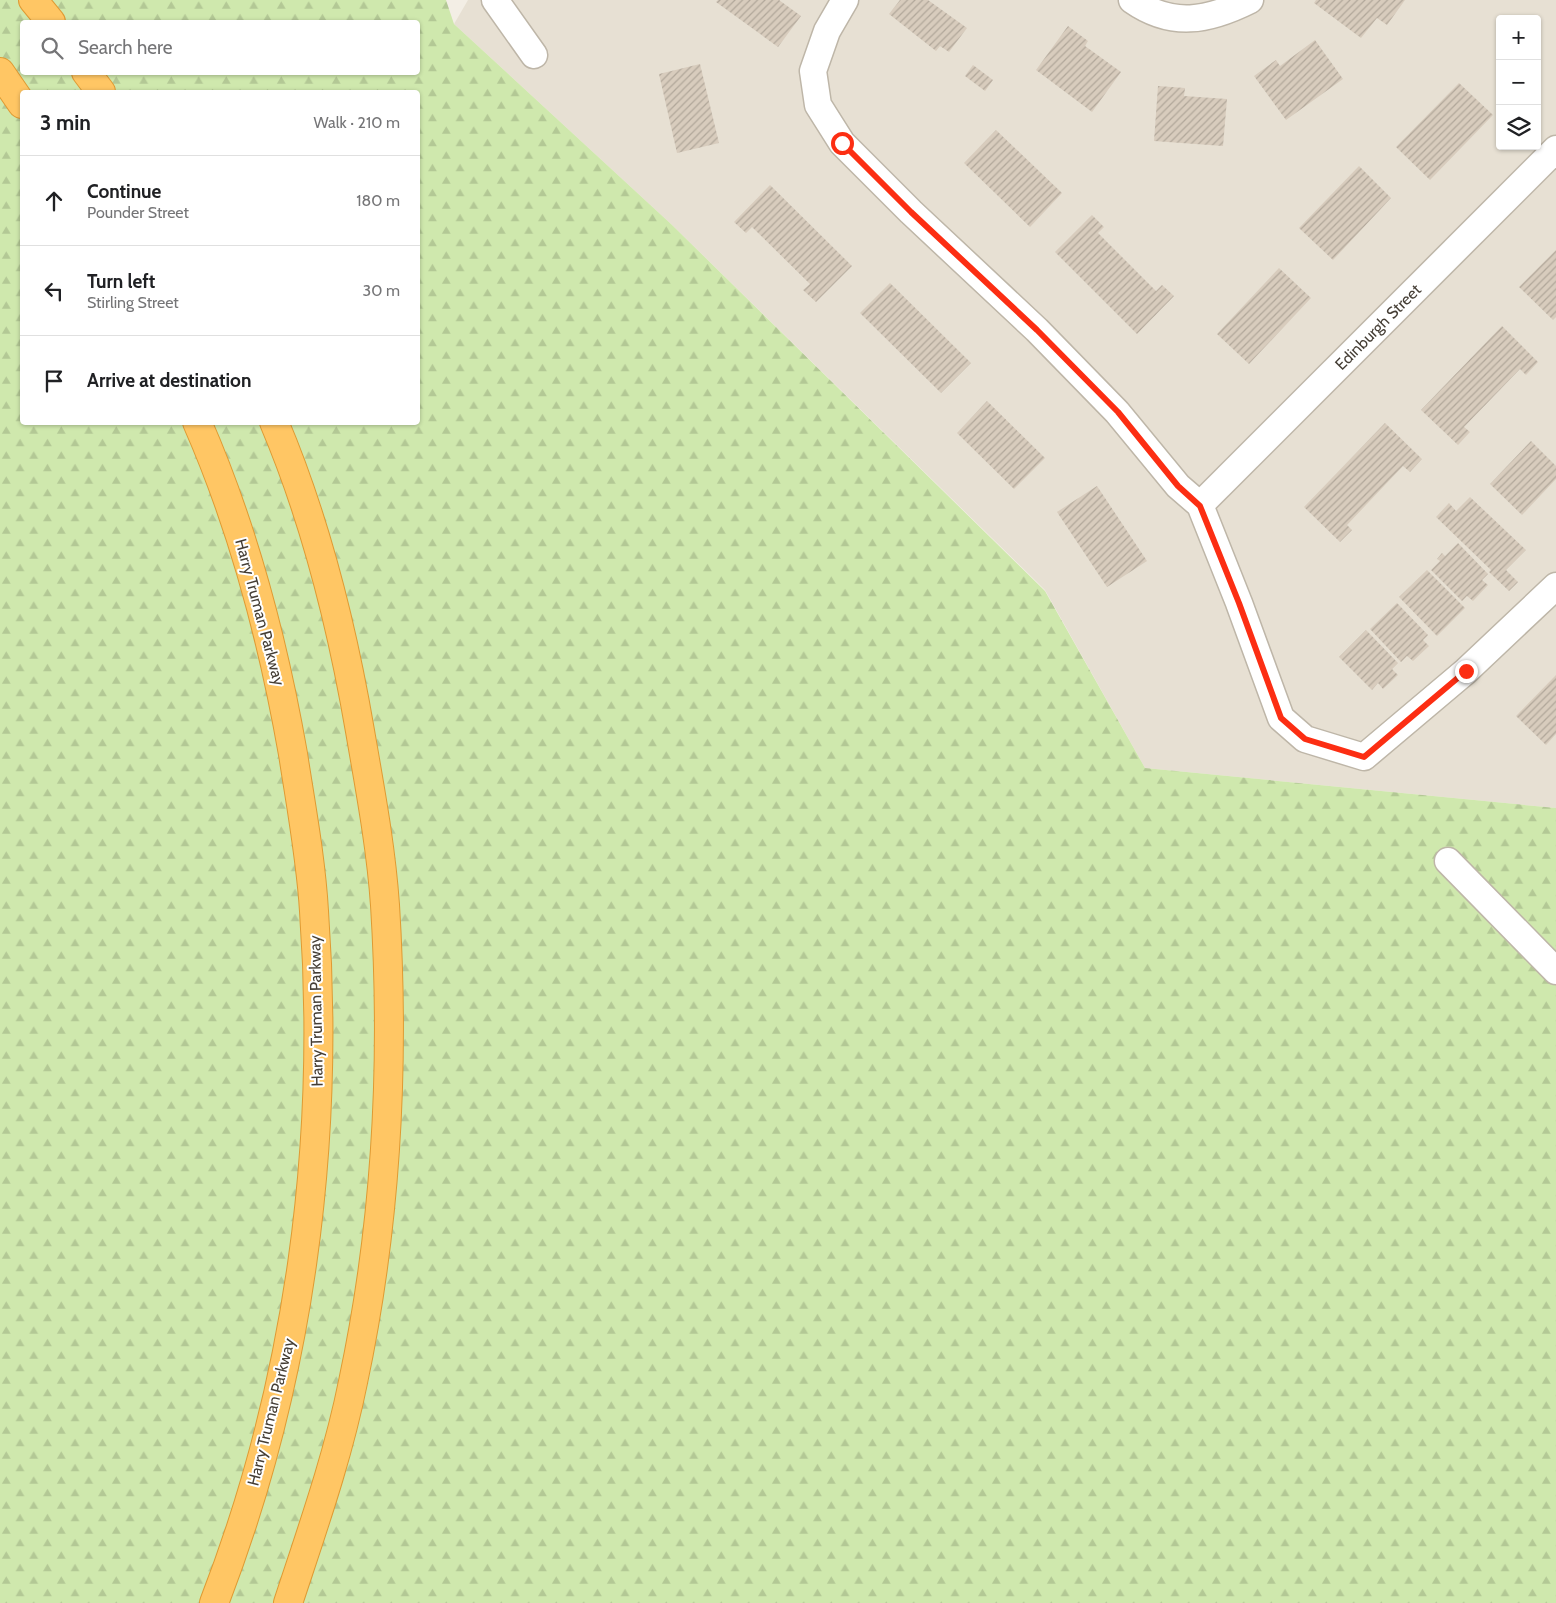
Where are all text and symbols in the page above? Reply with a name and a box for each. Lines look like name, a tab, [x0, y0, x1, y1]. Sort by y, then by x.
map controls	[1496, 15, 1541, 150]
button: +	[1496, 15, 1541, 60]
search box	[20, 20, 420, 75]
icon: search	[38, 34, 66, 62]
text: Search here	[78, 36, 172, 59]
button: −	[1496, 60, 1541, 105]
button: layers	[1496, 105, 1541, 150]
text: 3 min	[40, 110, 91, 135]
text: Walk · 210 m	[313, 113, 400, 132]
route start	[831, 132, 854, 155]
text: Continue	[87, 180, 161, 203]
icon: ahead	[40, 187, 68, 215]
text: 180 m	[356, 191, 400, 210]
text: Pounder Street	[87, 203, 189, 222]
text: Turn left	[87, 270, 155, 293]
icon: left	[40, 277, 68, 305]
street label: Edinburgh Street	[1331, 280, 1425, 374]
text: 30 m	[363, 281, 400, 300]
text: Stirling Street	[87, 293, 179, 312]
icon: arrive	[40, 367, 68, 395]
text: Arrive at destination	[87, 369, 251, 392]
street label: Harry Truman Parkway	[231, 537, 289, 687]
route end	[1455, 660, 1478, 683]
street label: Harry Truman Parkway	[305, 935, 327, 1087]
street label: Harry Truman Parkway	[243, 1336, 299, 1488]

